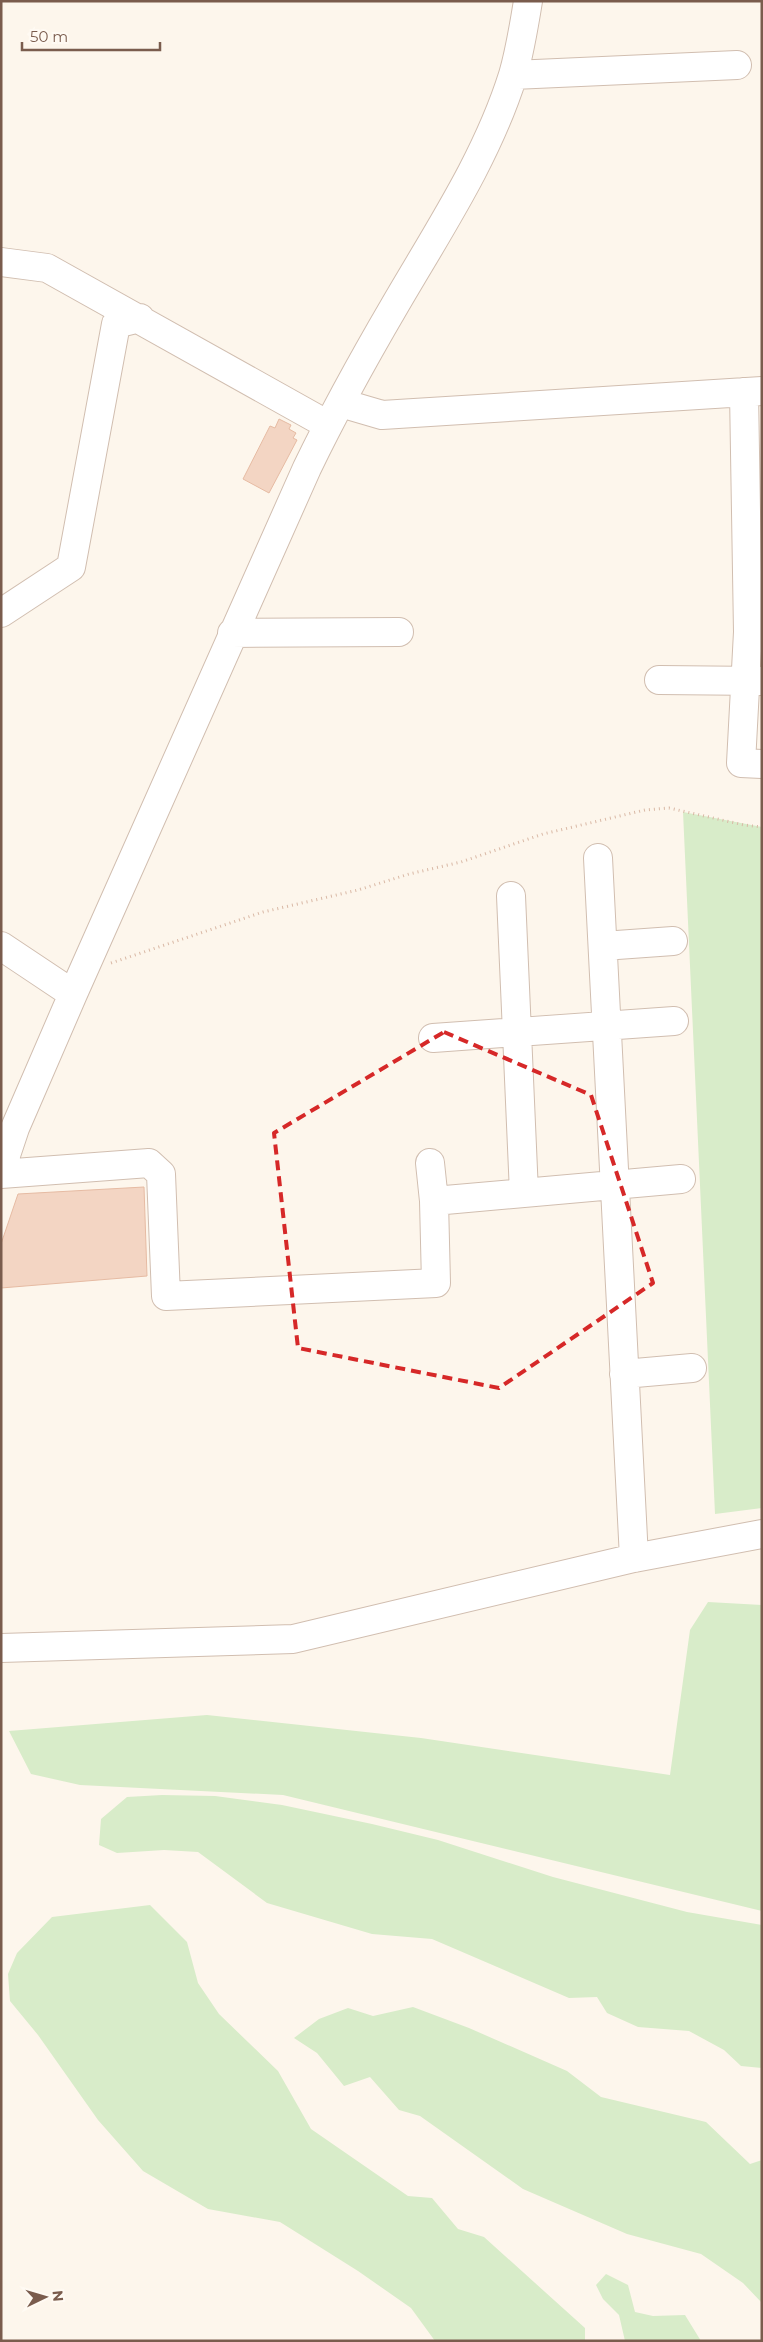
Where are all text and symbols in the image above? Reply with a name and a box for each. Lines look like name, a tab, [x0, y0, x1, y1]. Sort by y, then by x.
scale bar	[22, 20, 160, 52]
text: 50 m	[30, 27, 68, 46]
north arrow	[20, 2272, 70, 2322]
text: N	[48, 2289, 67, 2302]

